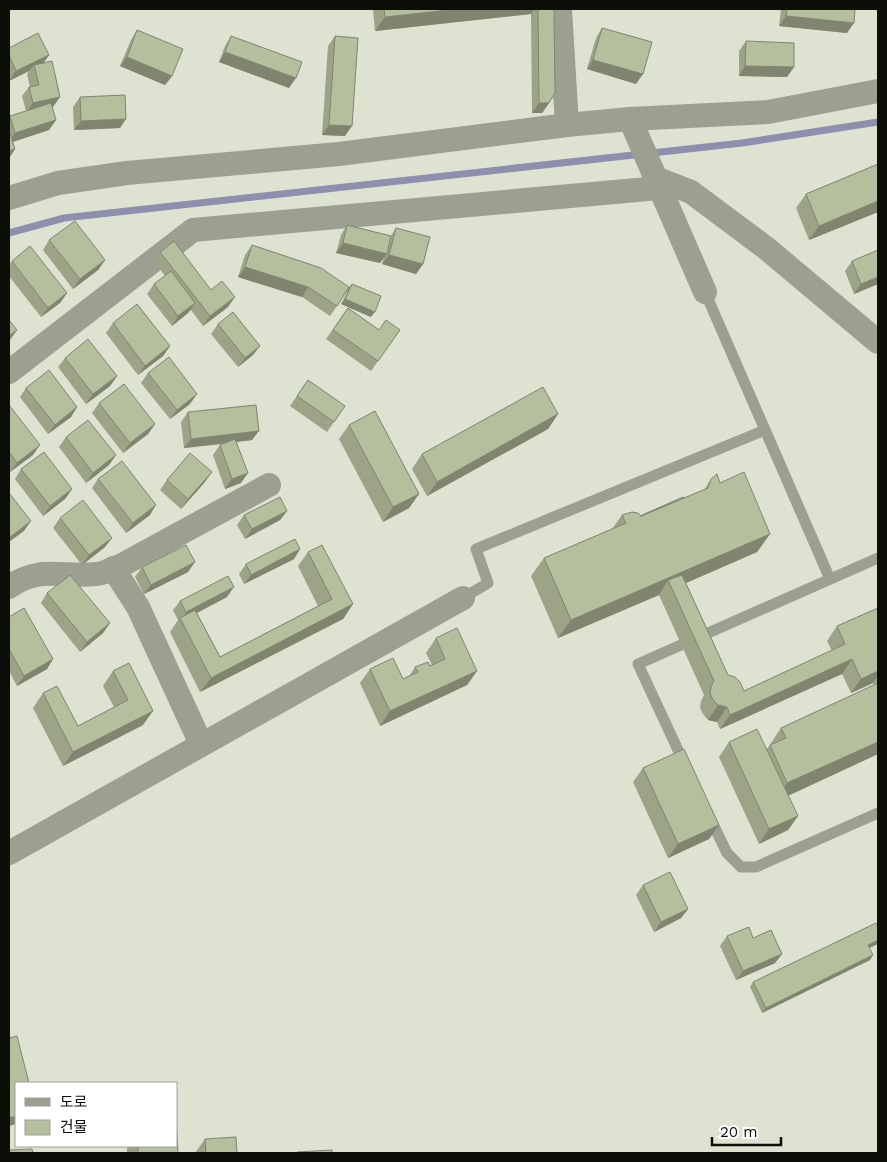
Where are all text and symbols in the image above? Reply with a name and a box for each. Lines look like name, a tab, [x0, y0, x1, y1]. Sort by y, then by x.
legend	[15, 1082, 178, 1147]
text: 도로	[60, 1093, 88, 1111]
scale bar	[712, 1114, 781, 1146]
text: 건물	[60, 1118, 88, 1136]
text: 20 m	[720, 1123, 758, 1141]

